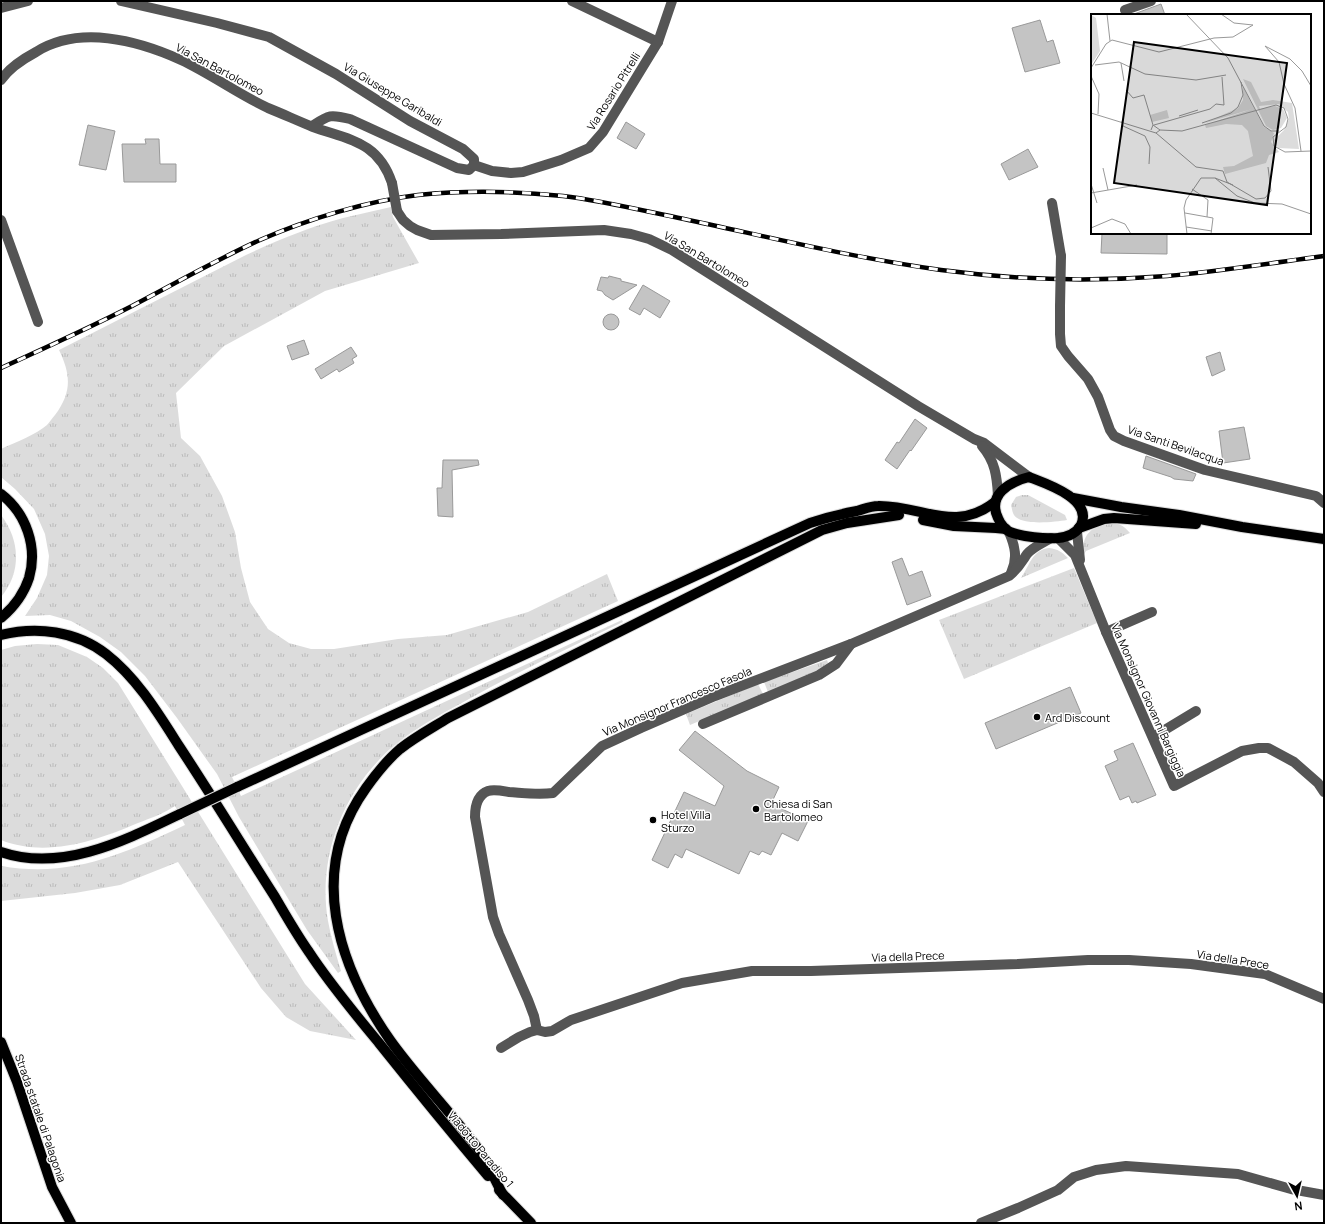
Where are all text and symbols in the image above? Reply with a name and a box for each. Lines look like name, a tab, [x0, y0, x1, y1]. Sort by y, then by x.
inset map	[1091, 14, 1311, 234]
street label: Via San Bartolomeo	[173, 39, 267, 99]
street label: Via Rosario Pitrelli	[583, 49, 643, 133]
street label: Via Giuseppe Garibaldi	[341, 59, 445, 129]
street label: Via San Bartolomeo	[661, 227, 753, 291]
street label: Via Santi Bevilacqua	[1126, 421, 1226, 469]
street label: Via Monsignor Giovanni Bargiggia	[1108, 621, 1190, 779]
street label: Via Monsignor Francesco Fasola	[600, 663, 754, 739]
place label: Ard Discount	[1045, 710, 1110, 725]
marker: Ard Discount	[1032, 712, 1042, 722]
place label: Chiesa di San Bartolomeo	[764, 796, 832, 824]
marker: Chiesa di San Bartolomeo	[751, 804, 761, 814]
place label: Hotel Villa Sturzo	[661, 807, 711, 835]
marker: Hotel Villa Sturzo	[648, 815, 658, 825]
street label: Via della Prece	[1196, 946, 1271, 972]
street label: Via della Prece	[871, 947, 945, 965]
street label: Strada statale di Palagonia	[12, 1052, 70, 1184]
street label: Viadotto Paradiso 1	[445, 1108, 517, 1190]
north arrow	[1277, 1176, 1317, 1216]
text: N	[1293, 1198, 1303, 1214]

